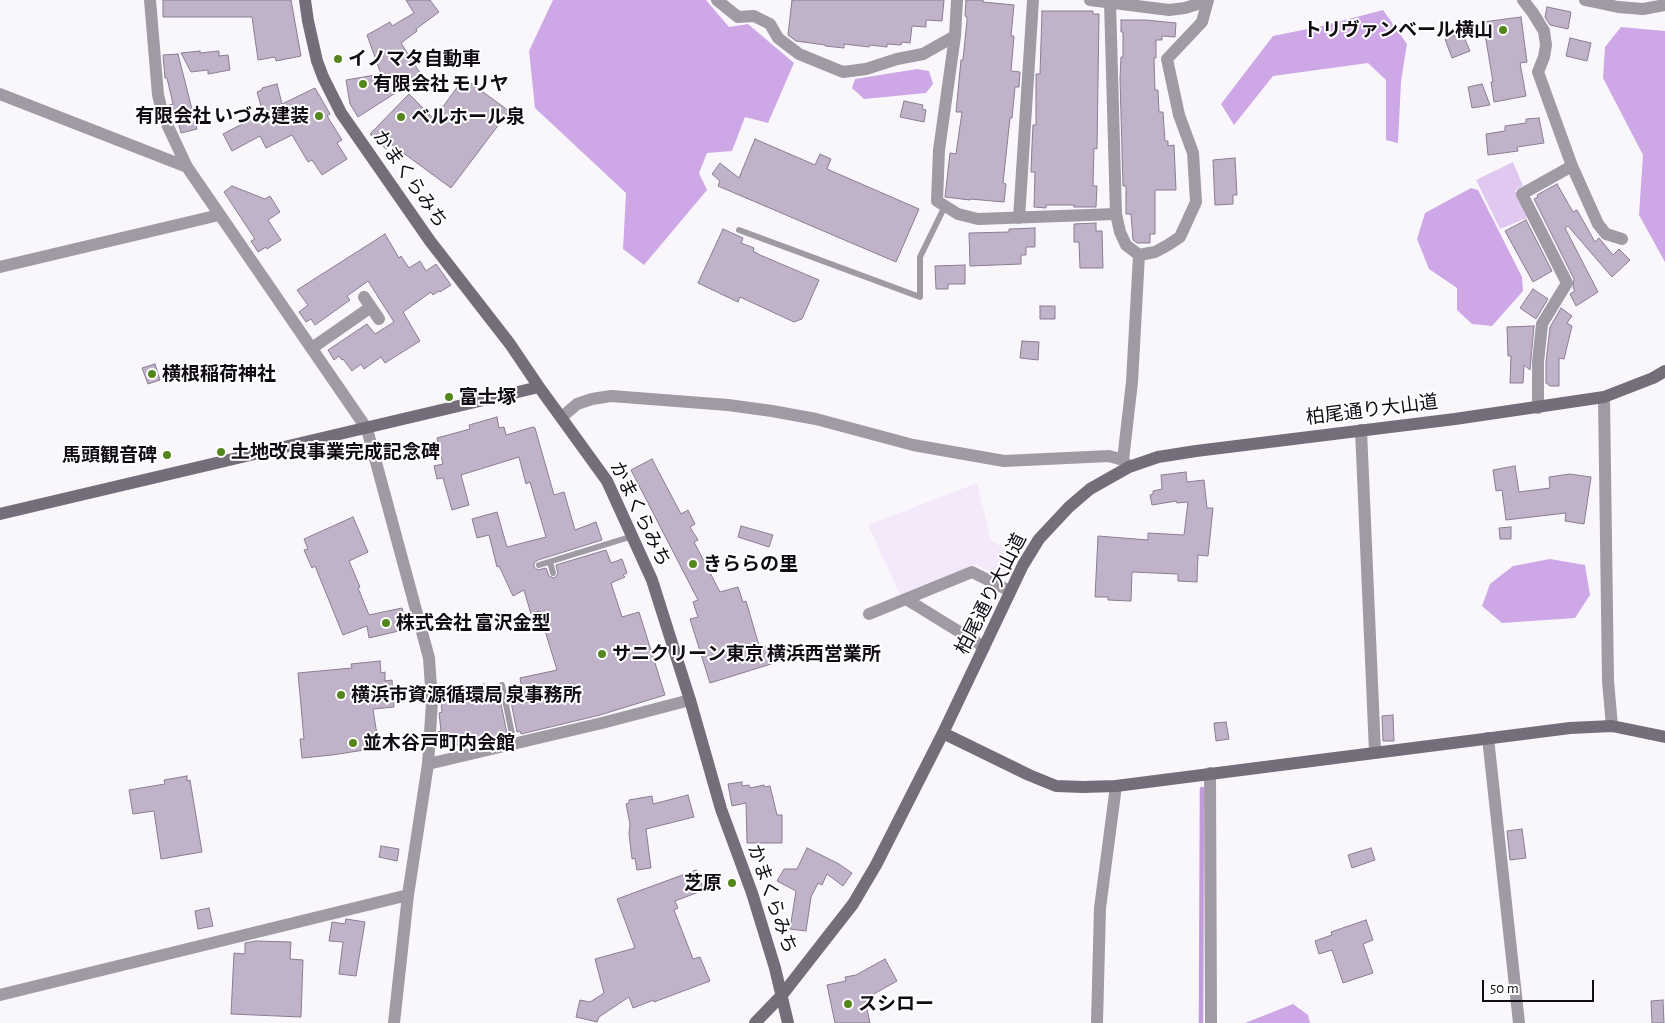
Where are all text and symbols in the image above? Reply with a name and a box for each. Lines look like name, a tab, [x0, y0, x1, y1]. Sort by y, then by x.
place label: トリヴァンベール横山	[1303, 19, 1493, 41]
marker: トリヴァンベール横山	[1497, 24, 1509, 36]
place label: イノマタ自動車	[348, 48, 481, 70]
marker: イノマタ自動車	[332, 53, 344, 65]
place label: 有限会社 モリヤ	[373, 73, 509, 95]
marker: 有限会社 モリヤ	[357, 78, 369, 90]
place label: 有限会社 いづみ建装	[135, 105, 309, 127]
place label: ベルホール泉	[411, 106, 525, 128]
marker: 有限会社 いづみ建装	[313, 110, 325, 122]
marker: ベルホール泉	[395, 111, 407, 123]
street label: かまくらみち	[368, 126, 452, 232]
place label: 横根稲荷神社	[162, 363, 276, 385]
marker: 横根稲荷神社	[146, 368, 158, 380]
place label: 富士塚	[459, 386, 516, 408]
marker: 富士塚	[443, 391, 455, 403]
street label: 柏尾通り大山道	[1305, 391, 1439, 429]
place label: 土地改良事業完成記念碑	[231, 441, 440, 463]
place label: 馬頭観音碑	[62, 444, 157, 466]
marker: 土地改良事業完成記念碑	[215, 446, 227, 458]
marker: 馬頭観音碑	[161, 449, 173, 461]
street label: かまくらみち	[605, 458, 675, 570]
street label: 柏尾通り大山道	[951, 530, 1031, 658]
place label: きららの里	[703, 553, 798, 575]
marker: きららの里	[687, 558, 699, 570]
place label: 株式会社 富沢金型	[396, 612, 551, 634]
marker: 株式会社 富沢金型	[380, 617, 392, 629]
place label: サニクリーン東京 横浜西営業所	[612, 643, 881, 665]
marker: サニクリーン東京 横浜西営業所	[596, 648, 608, 660]
place label: 横浜市資源循環局 泉事務所	[351, 684, 582, 706]
marker: 横浜市資源循環局 泉事務所	[335, 689, 347, 701]
place label: 並木谷戸町内会館	[363, 732, 515, 754]
marker: 並木谷戸町内会館	[347, 737, 359, 749]
street label: かまくらみち	[743, 841, 801, 957]
place label: 芝原	[684, 872, 722, 894]
marker: 芝原	[726, 877, 738, 889]
scale bar	[1485, 970, 1598, 1002]
text: 50 m	[1490, 981, 1519, 996]
place label: スシロー	[858, 993, 934, 1015]
marker: スシロー	[842, 998, 854, 1010]

